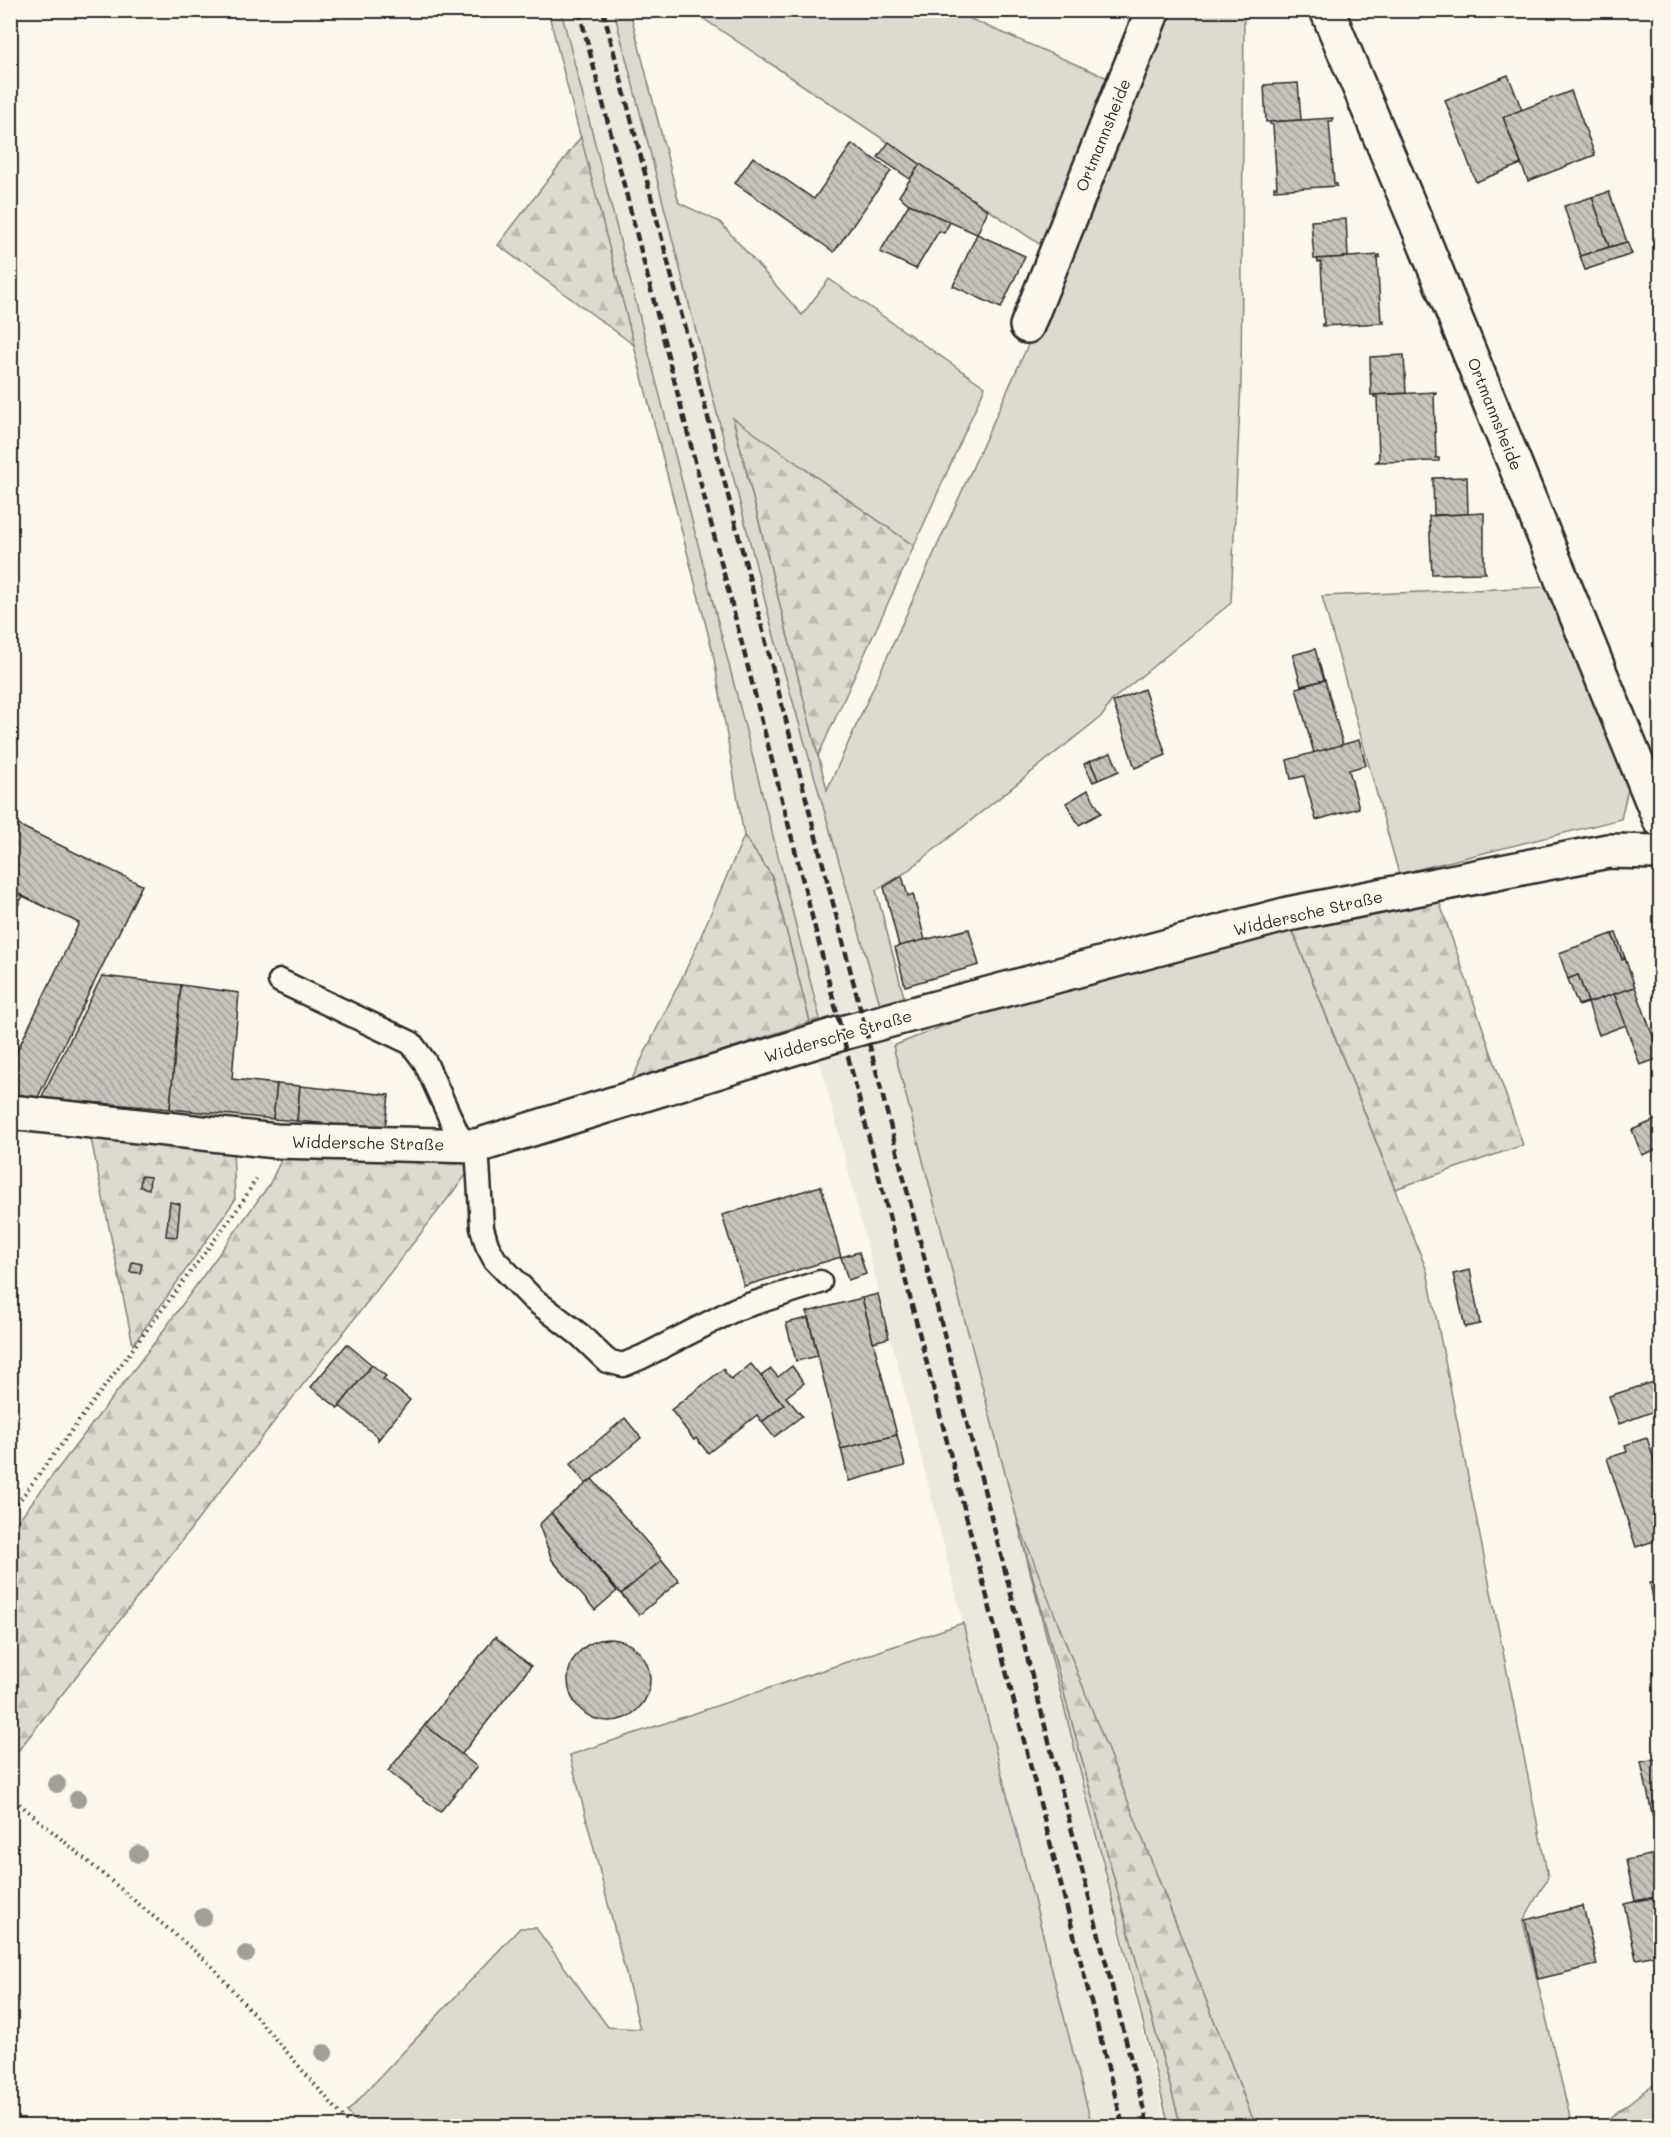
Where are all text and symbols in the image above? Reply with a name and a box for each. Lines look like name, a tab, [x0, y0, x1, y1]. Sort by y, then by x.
street label: Ortmannsheide	[1070, 75, 1135, 194]
street label: Ortmannsheide	[1463, 354, 1528, 473]
street label: Widdersche Straße	[1231, 885, 1385, 940]
street label: Widdersche Straße	[762, 1004, 914, 1067]
street label: Widdersche Straße	[292, 1131, 444, 1154]

